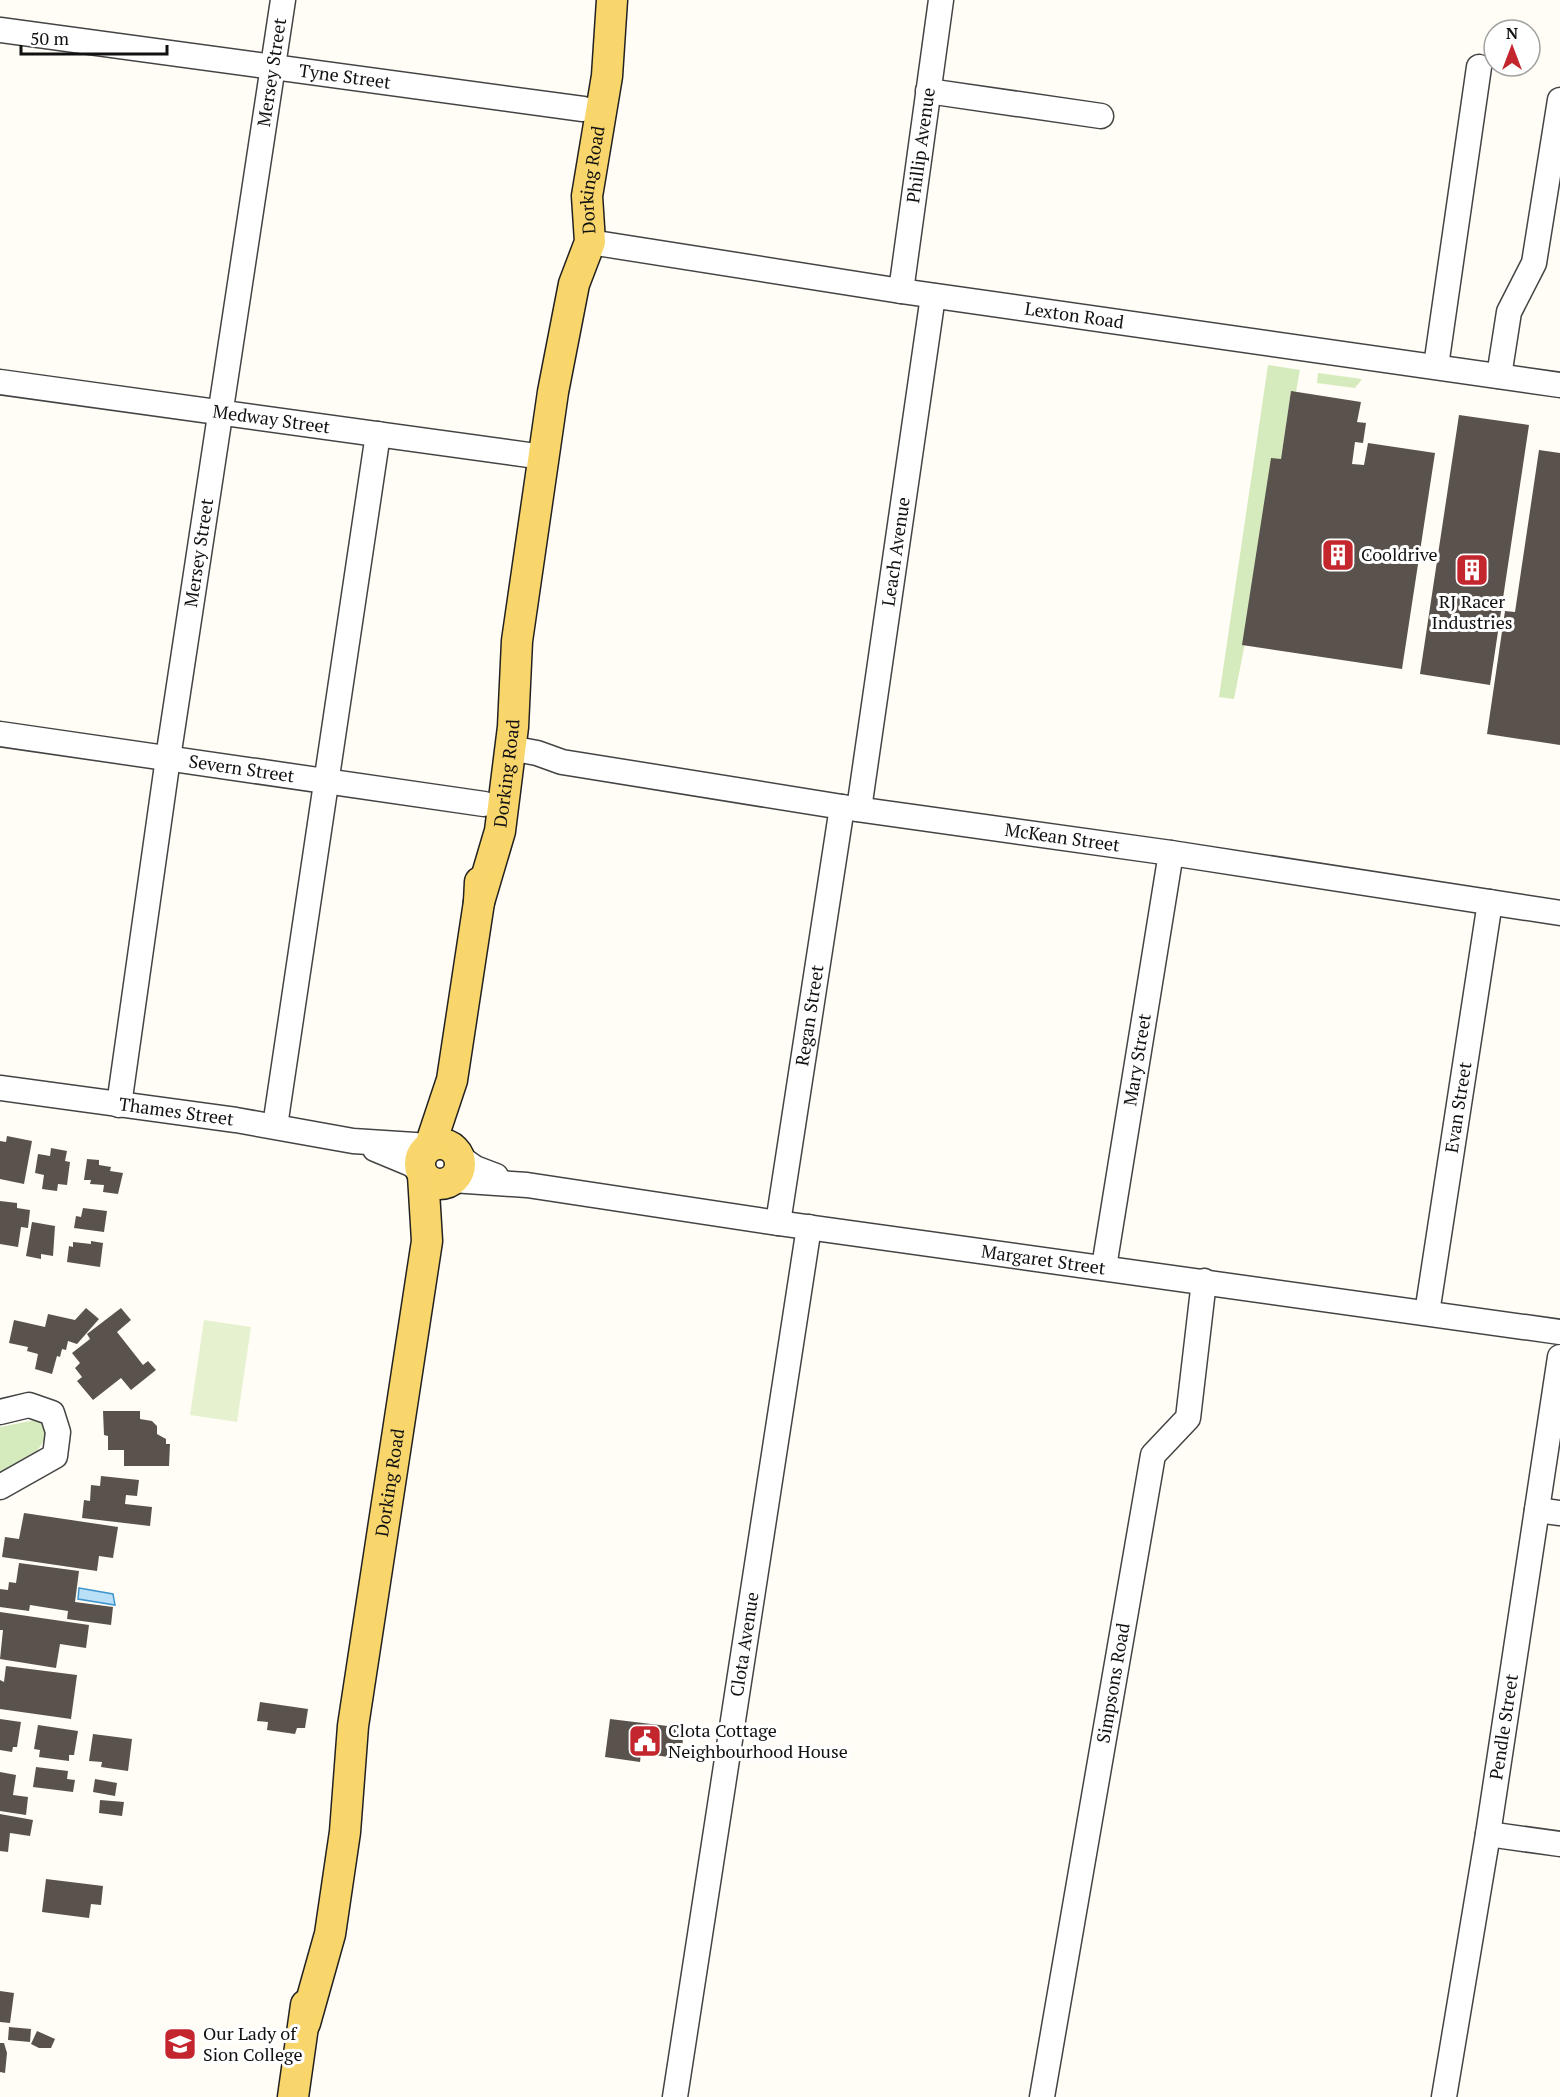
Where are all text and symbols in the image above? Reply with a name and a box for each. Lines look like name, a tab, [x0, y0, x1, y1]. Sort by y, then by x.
street label: Mersey Street	[251, 16, 291, 128]
scale bar	[21, 18, 166, 56]
north arrow	[1482, 18, 1542, 78]
text: N	[1506, 22, 1518, 44]
text: 50 m	[30, 26, 70, 50]
street label: Tyne Street	[298, 58, 393, 94]
street label: Phillip Avenue	[900, 86, 940, 204]
street label: Dorking Road	[574, 124, 610, 235]
street label: Lexton Road	[1023, 296, 1126, 334]
street label: Medway Street	[211, 399, 332, 439]
street label: Leach Avenue	[875, 495, 915, 608]
street label: Mersey Street	[178, 496, 218, 609]
building icon: Cooldrive	[1320, 537, 1356, 573]
place label: Cooldrive	[1361, 542, 1438, 566]
building icon: RJ Racer Industries	[1454, 552, 1490, 588]
place label: RJ Racer Industries	[1432, 589, 1513, 634]
street label: Dorking Road	[488, 719, 524, 829]
street label: Severn Street	[187, 748, 296, 787]
street label: McKean Street	[1003, 817, 1122, 857]
street label: Regan Street	[789, 963, 829, 1067]
street label: Mary Street	[1117, 1011, 1156, 1108]
street label: Evan Street	[1439, 1060, 1476, 1154]
street label: Thames Street	[118, 1091, 236, 1131]
street label: Margaret Street	[980, 1238, 1108, 1280]
street label: Dorking Road	[369, 1427, 409, 1538]
street label: Clota Avenue	[724, 1590, 764, 1698]
street label: Simpsons Road	[1090, 1621, 1135, 1745]
street label: Pendle Street	[1483, 1672, 1523, 1781]
place label: Clota Cottage Neighbourhood House	[668, 1718, 848, 1763]
public building icon: Clota Cottage Neighbourhood House	[627, 1723, 663, 1759]
place label: Our Lady of Sion College	[203, 2021, 303, 2066]
school or university icon: Our Lady of Sion College	[162, 2026, 198, 2062]

